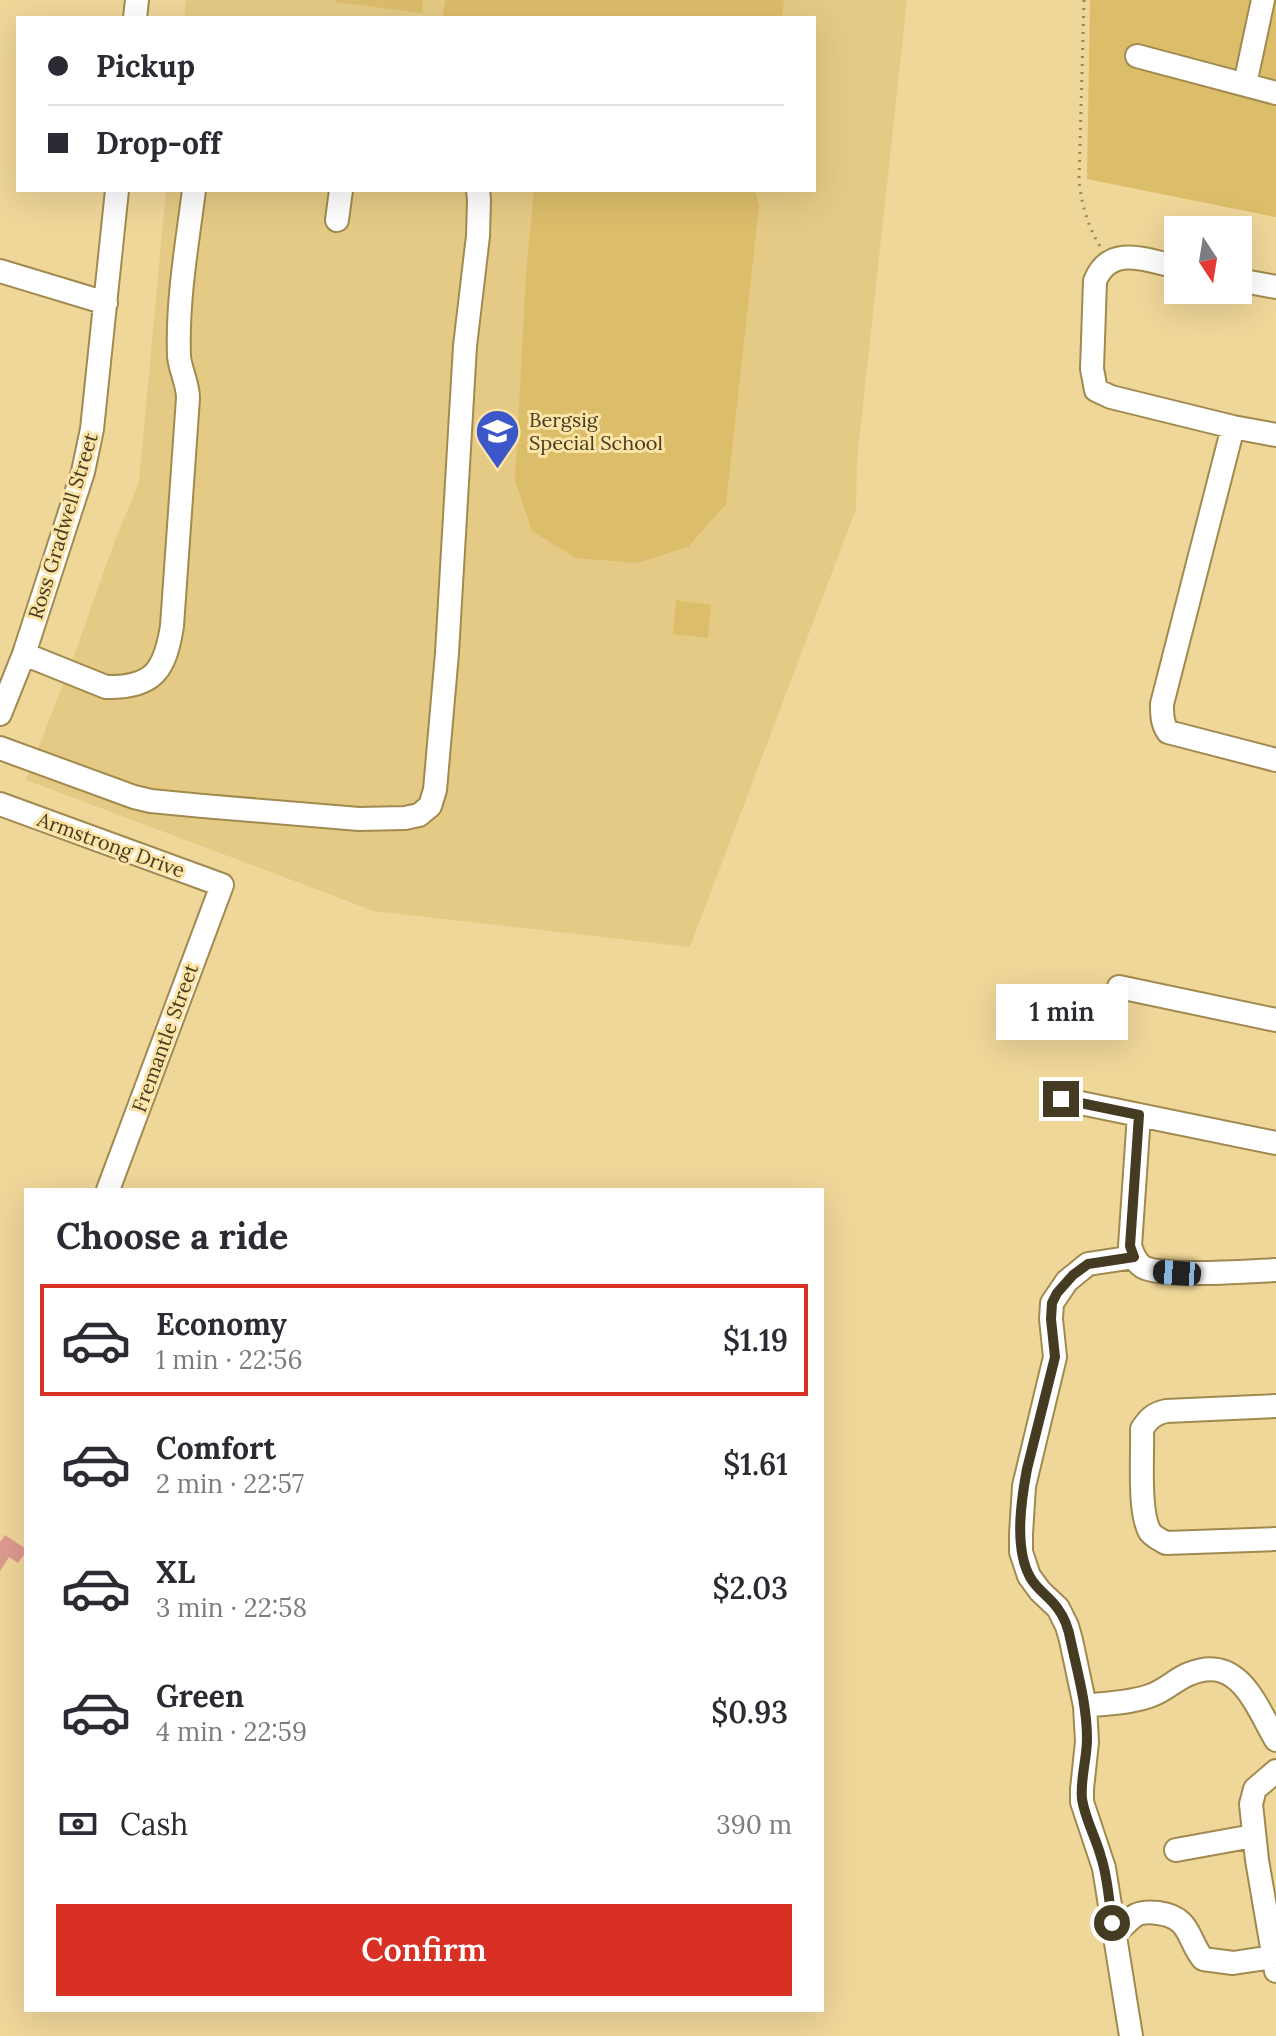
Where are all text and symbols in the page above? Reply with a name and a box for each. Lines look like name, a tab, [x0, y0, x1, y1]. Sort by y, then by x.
text: Pickup	[96, 47, 195, 85]
text: Drop-off	[96, 124, 221, 162]
north arrow	[1164, 216, 1252, 304]
map controls	[1164, 216, 1252, 304]
place label: Bergsig Special School	[529, 407, 663, 455]
school or university icon: Bergsig Special School	[474, 408, 522, 471]
street label: Ross Gradwell Street	[22, 430, 103, 622]
street label: Armstrong Drive	[33, 806, 188, 883]
street label: Fremantle Street	[126, 960, 203, 1116]
callout: 1 min	[995, 983, 1127, 1039]
text: 1 min	[1029, 995, 1095, 1028]
route end	[1043, 1081, 1079, 1117]
text: Choose a ride	[56, 1213, 288, 1259]
car	[1152, 1259, 1202, 1287]
icon: car	[60, 1304, 132, 1376]
text: Economy	[156, 1305, 287, 1343]
text: $1.19	[723, 1321, 788, 1359]
text: 1 min · 22:56	[156, 1343, 302, 1376]
icon: car	[60, 1428, 132, 1500]
text: Comfort	[156, 1429, 276, 1467]
text: $1.61	[723, 1445, 788, 1483]
text: 2 min · 22:57	[156, 1467, 304, 1500]
icon: car	[60, 1552, 132, 1624]
text: XL	[156, 1553, 195, 1591]
text: $2.03	[713, 1569, 788, 1607]
text: 3 min · 22:58	[156, 1591, 307, 1624]
icon: car	[60, 1676, 132, 1748]
text: Green	[156, 1677, 244, 1715]
text: $0.93	[711, 1693, 788, 1731]
text: 4 min · 22:59	[156, 1715, 307, 1748]
icon: cash	[56, 1802, 100, 1846]
text: Cash	[120, 1805, 188, 1843]
text: 390 m	[716, 1808, 792, 1841]
button: Confirm	[56, 1904, 792, 1996]
route start	[1094, 1905, 1130, 1941]

